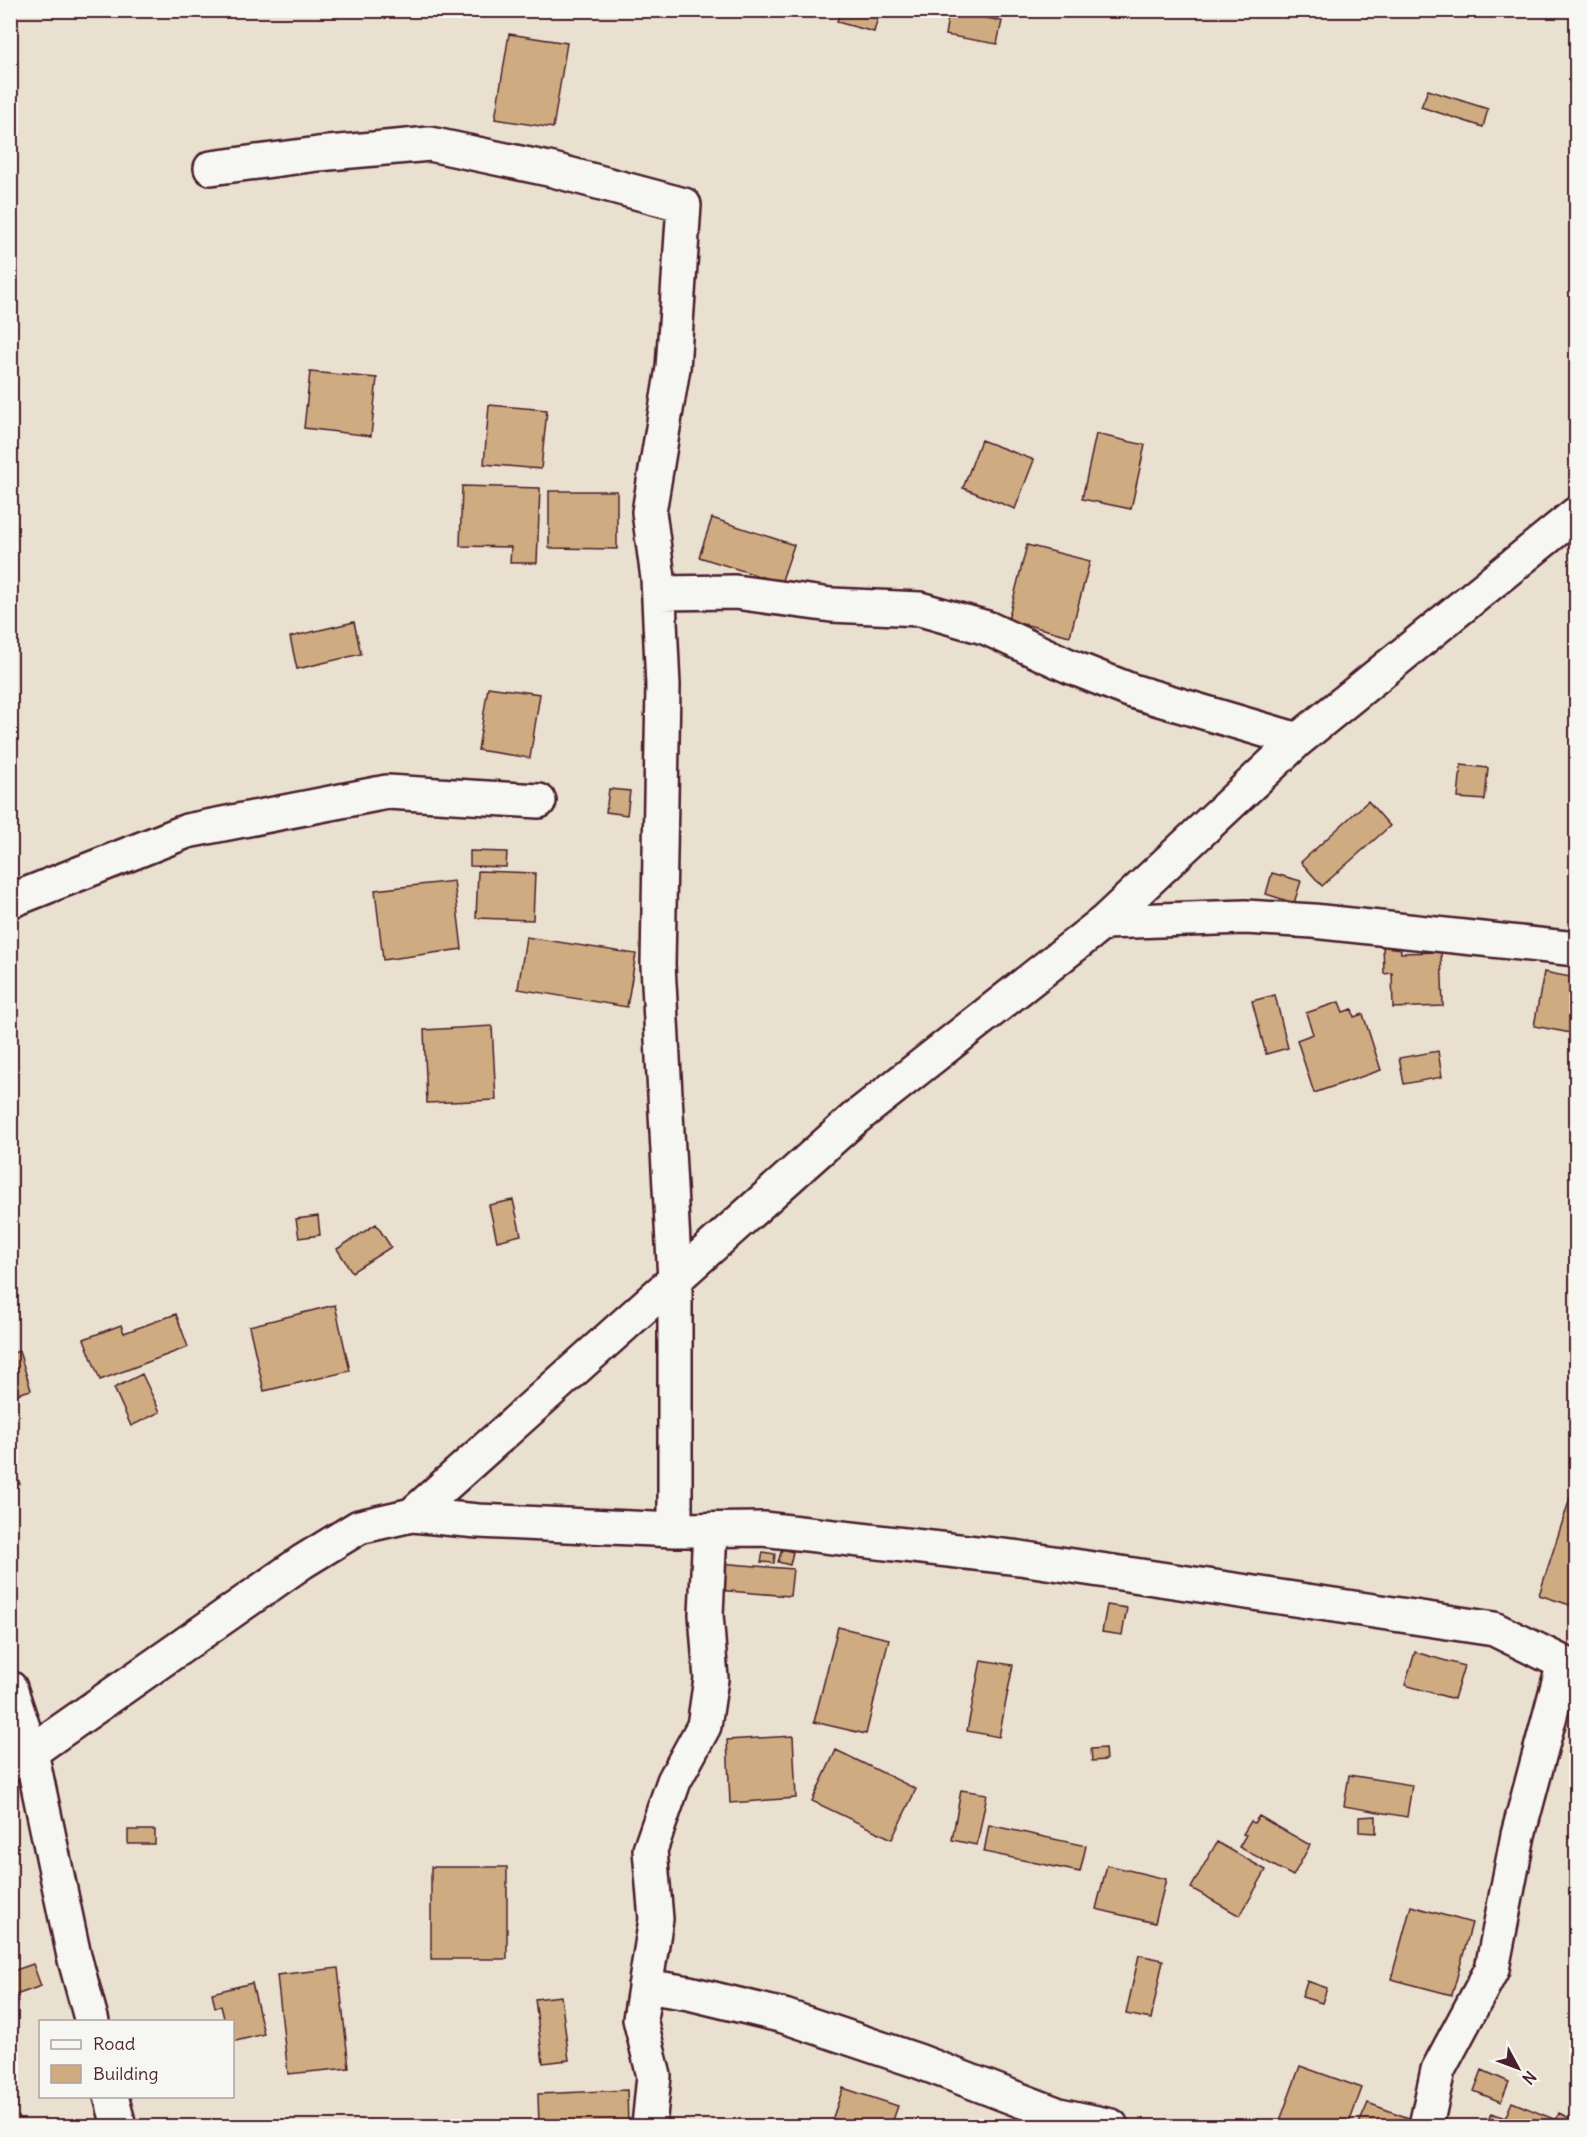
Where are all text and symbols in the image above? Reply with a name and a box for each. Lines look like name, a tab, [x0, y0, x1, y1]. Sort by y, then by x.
legend	[39, 2020, 234, 2098]
text: Road	[93, 2032, 136, 2055]
north arrow	[1488, 2038, 1548, 2098]
text: Building	[93, 2062, 158, 2085]
text: N	[1518, 2067, 1540, 2089]

